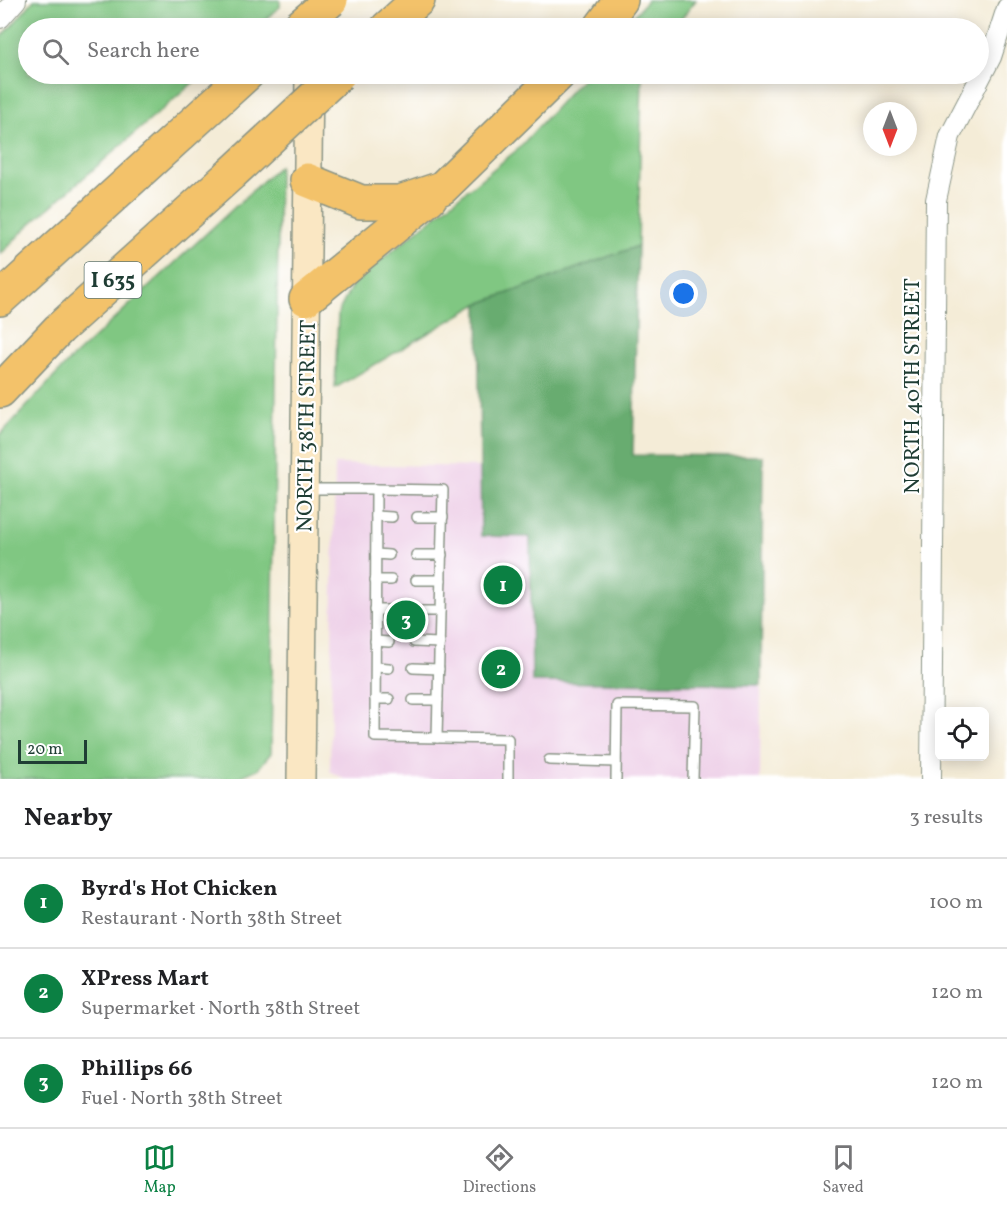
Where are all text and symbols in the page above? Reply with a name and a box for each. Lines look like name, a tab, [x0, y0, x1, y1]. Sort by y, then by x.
search box	[18, 18, 989, 84]
icon: search	[39, 35, 72, 68]
text: Search here	[87, 36, 200, 67]
north arrow	[863, 102, 917, 156]
road number: I 635	[84, 262, 142, 298]
street label: NORTH 40TH STREET	[898, 278, 929, 494]
your location	[669, 279, 698, 308]
street label: NORTH 38TH STREET	[290, 319, 325, 532]
pin: 1	[484, 562, 522, 608]
pin: 3	[386, 598, 426, 642]
pin: 2	[482, 646, 520, 692]
map controls	[935, 707, 989, 761]
button: locate	[935, 707, 989, 761]
scale bar	[18, 737, 87, 764]
text: 20 m	[27, 739, 62, 761]
text: Nearby	[24, 800, 113, 836]
text: 3 results	[909, 804, 983, 832]
text: Byrd's Hot Chicken	[81, 874, 278, 905]
text: 1	[39, 889, 48, 917]
text: 100 m	[929, 889, 983, 917]
text: Restaurant · North 38th Street	[81, 905, 342, 933]
text: XPress Mart	[81, 964, 209, 995]
text: 2	[38, 979, 49, 1007]
text: 120 m	[931, 979, 983, 1007]
text: Supermarket · North 38th Street	[81, 995, 360, 1023]
text: Phillips 66	[81, 1054, 193, 1085]
text: 3	[38, 1069, 49, 1097]
text: 120 m	[931, 1069, 983, 1097]
text: Fuel · North 38th Street	[81, 1085, 283, 1113]
tab: Map	[143, 1141, 176, 1199]
tab: Directions	[463, 1141, 536, 1199]
tab: Saved	[823, 1141, 864, 1199]

